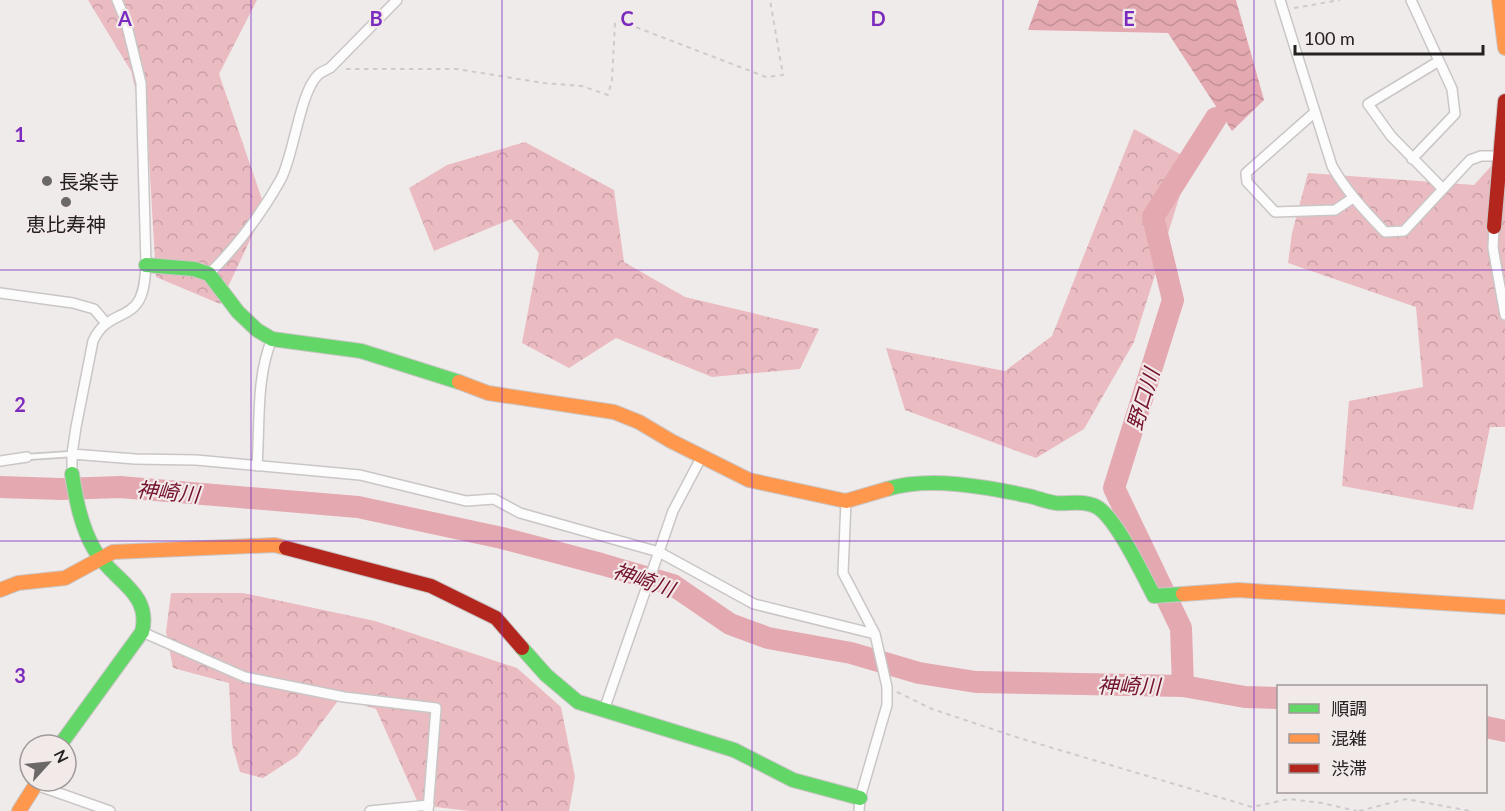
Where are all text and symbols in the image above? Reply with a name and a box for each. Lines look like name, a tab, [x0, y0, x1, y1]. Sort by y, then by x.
text: A	[117, 6, 132, 30]
text: B	[369, 6, 383, 30]
text: C	[620, 6, 634, 30]
text: D	[870, 6, 886, 30]
text: E	[1123, 6, 1135, 30]
scale bar	[1295, 18, 1482, 56]
text: 100 m	[1304, 27, 1355, 49]
text: 1	[14, 122, 26, 146]
place label: 長楽寺	[59, 169, 119, 193]
marker: 長楽寺	[40, 174, 54, 188]
marker: 恵比寿神	[59, 195, 73, 209]
place label: 恵比寿神	[26, 212, 106, 236]
water label: 野口川	[1121, 363, 1164, 433]
text: 2	[14, 392, 26, 416]
water label: 神崎川	[136, 476, 202, 506]
water label: 神崎川	[610, 557, 680, 602]
text: 3	[14, 663, 26, 687]
water label: 神崎川	[1097, 672, 1163, 698]
legend	[1277, 685, 1487, 793]
text: 順調	[1331, 697, 1367, 719]
text: 混雑	[1331, 727, 1367, 749]
north arrow	[18, 733, 78, 793]
text: N	[51, 746, 73, 766]
text: 渋滞	[1331, 757, 1367, 779]

